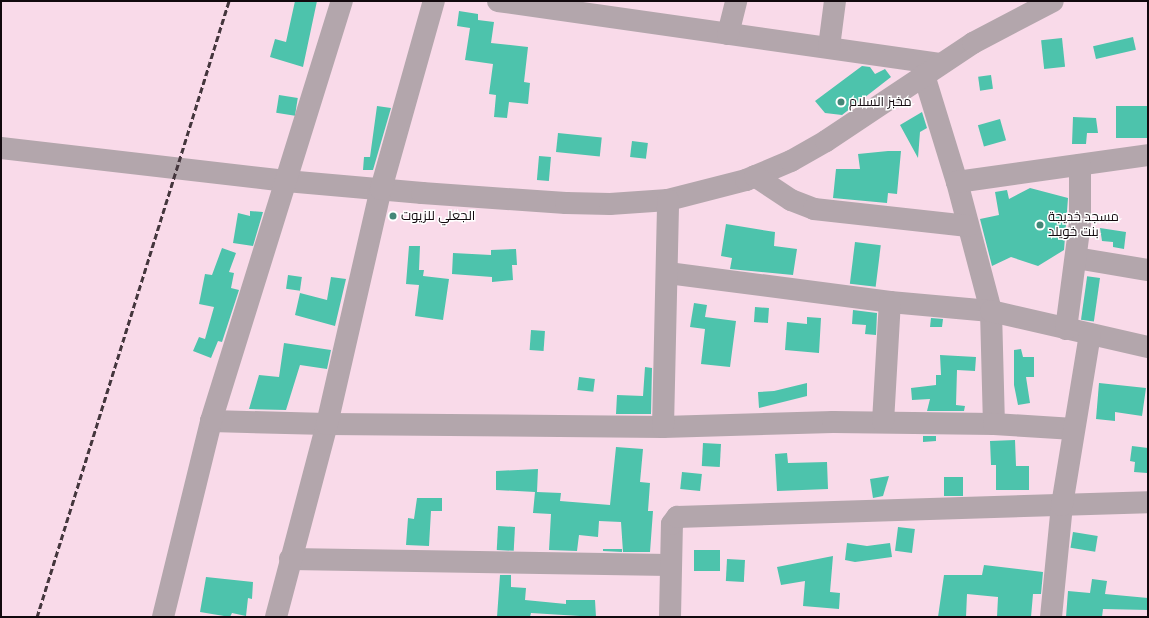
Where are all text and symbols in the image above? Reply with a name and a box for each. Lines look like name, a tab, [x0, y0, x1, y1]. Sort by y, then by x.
place label: مخبز السلام	[849, 94, 912, 110]
marker: مخبز السلام	[836, 97, 846, 107]
place label: الجعلي للزيوت	[401, 208, 475, 224]
place label: مسجد خديجة بنت خويلد	[1048, 210, 1119, 241]
marker: الجعلي للزيوت	[388, 211, 398, 221]
marker: مسجد خديجة بنت خويلد	[1035, 220, 1045, 230]

